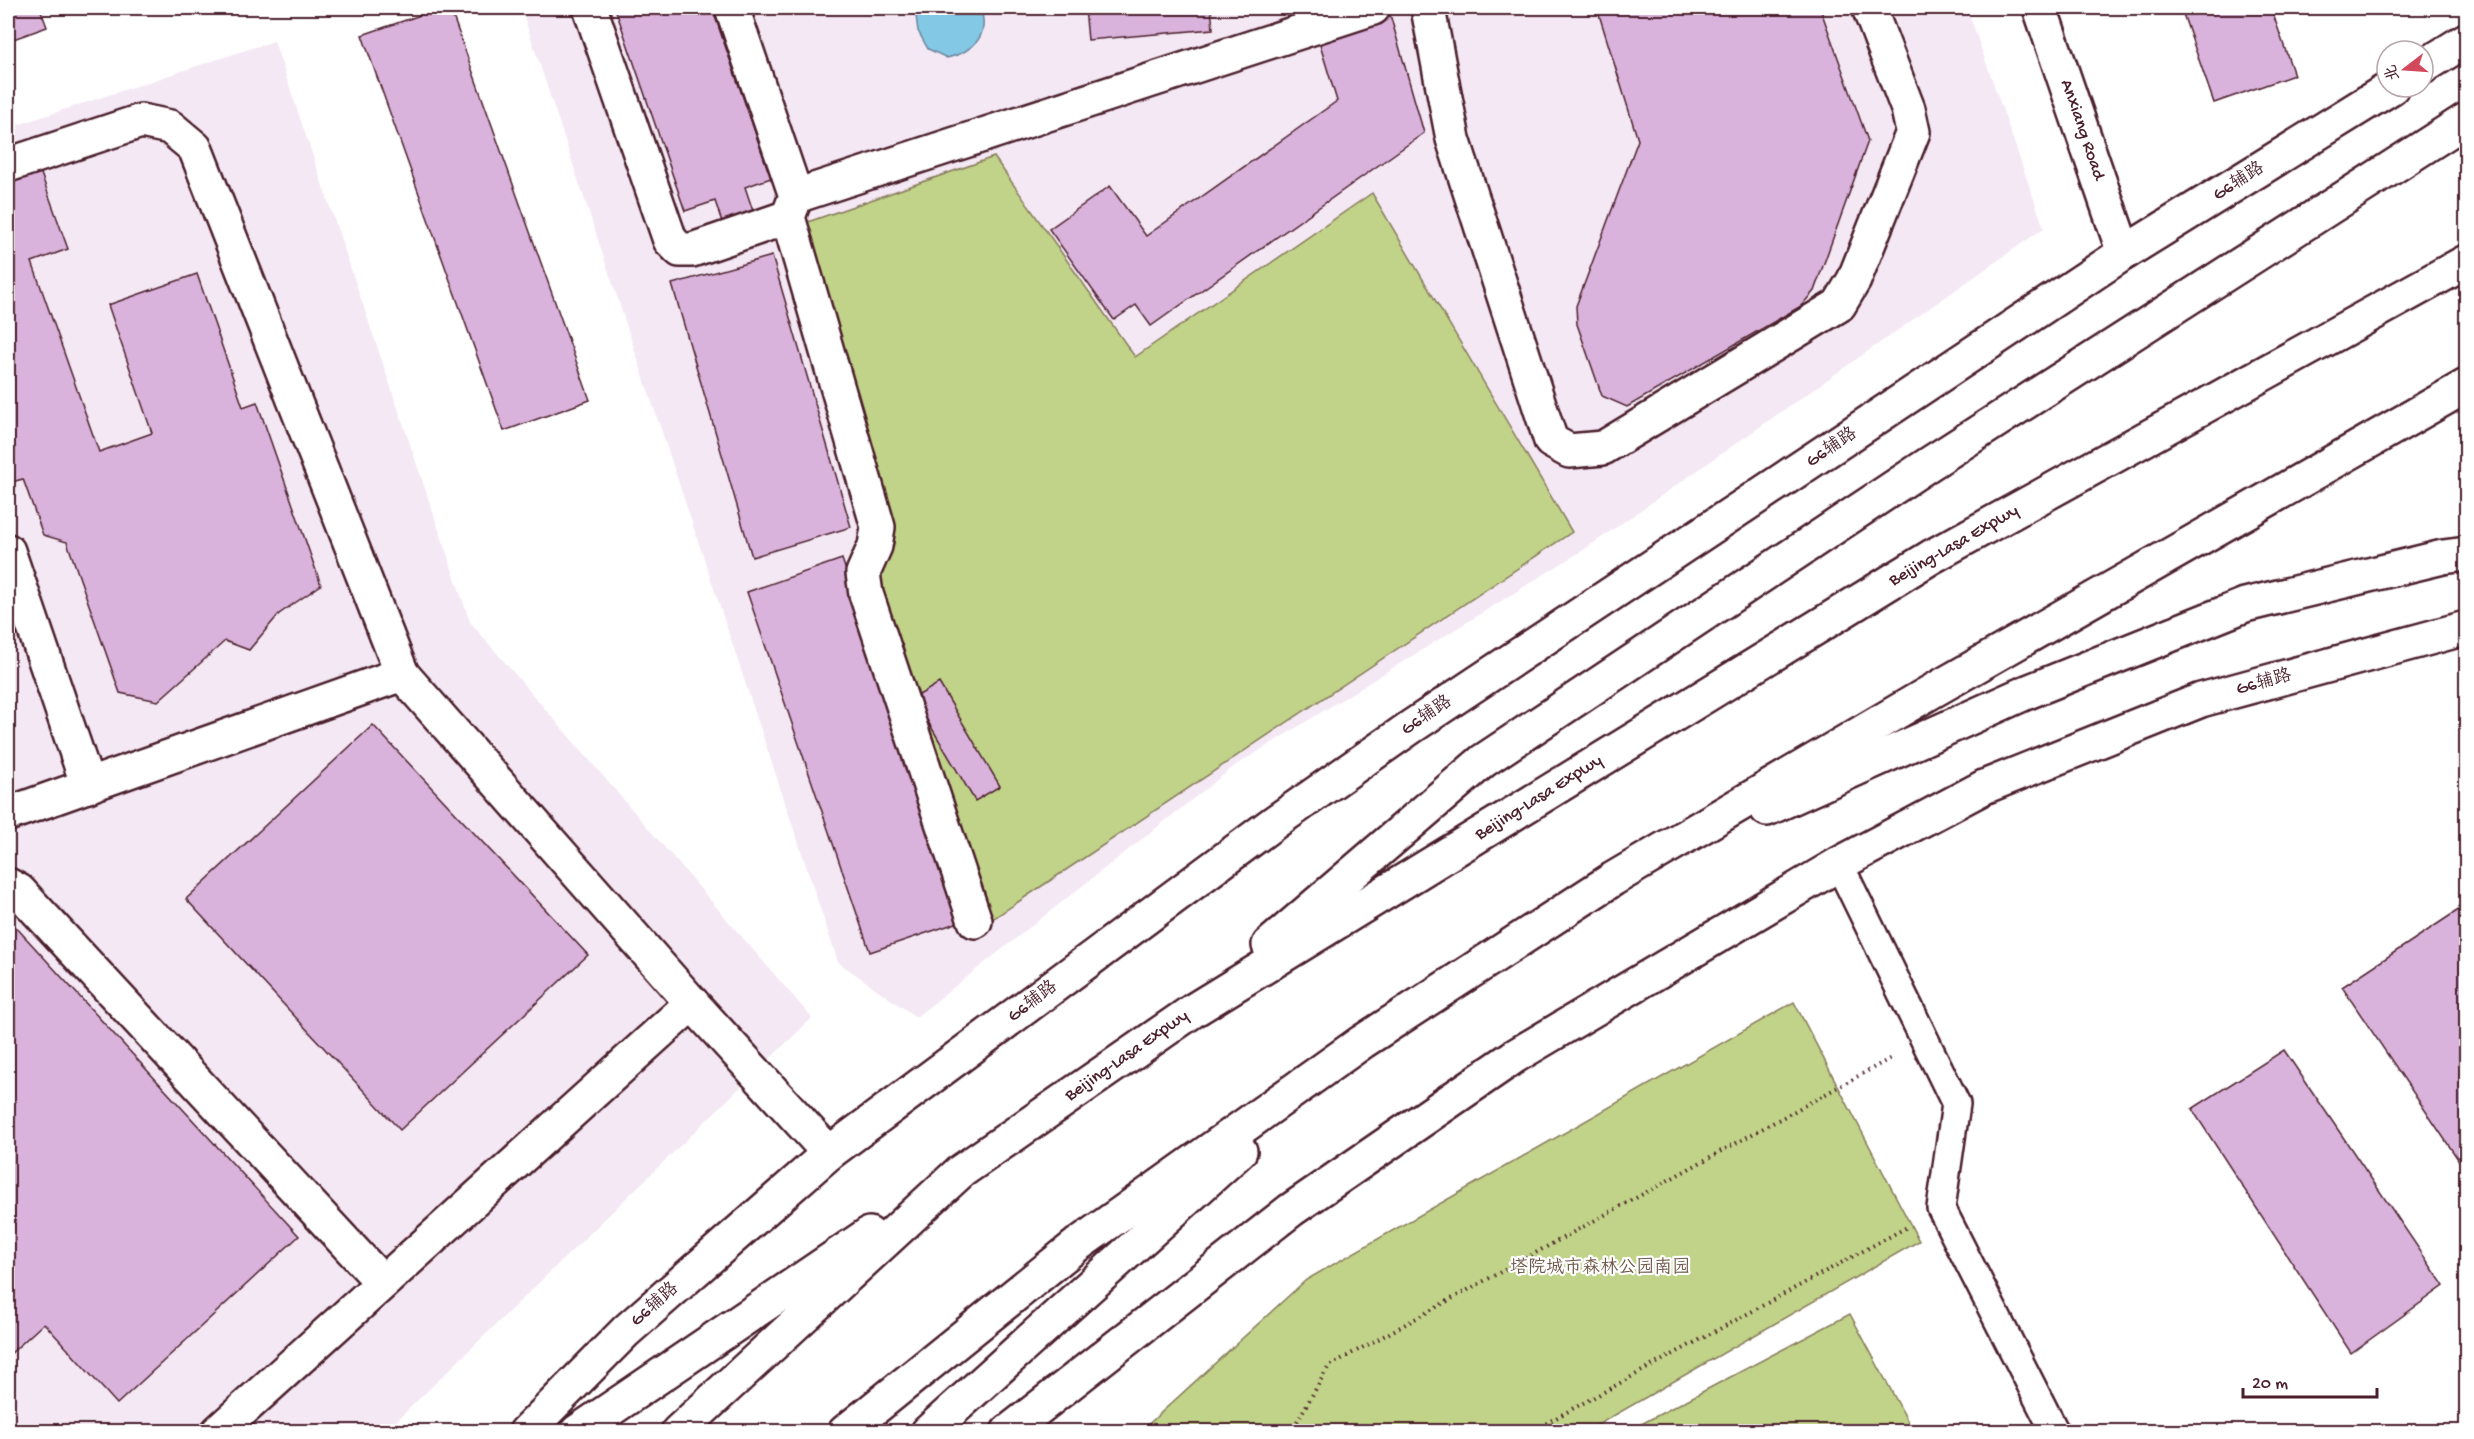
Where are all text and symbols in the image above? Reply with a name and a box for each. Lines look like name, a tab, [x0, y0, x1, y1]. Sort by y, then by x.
north arrow	[2375, 39, 2435, 99]
text: 北	[2382, 62, 2405, 83]
street label: Anxiang Road	[2055, 77, 2109, 184]
street label: G6辅路	[2209, 157, 2269, 206]
street label: G6辅路	[1802, 423, 1861, 472]
street label: Beijing-Lasa Expwy	[1885, 500, 2023, 592]
street label: G6辅路	[2234, 665, 2294, 700]
street label: G6辅路	[1397, 691, 1456, 740]
street label: Beijing-Lasa Expwy	[1471, 750, 1607, 846]
street label: G6辅路	[1004, 976, 1062, 1027]
street label: Beijing-Lasa Expwy	[1060, 1006, 1193, 1107]
park label: 塔院城市森林公园南园	[1510, 1257, 1690, 1279]
street label: G6辅路	[626, 1278, 683, 1331]
scale bar	[2243, 1361, 2376, 1399]
text: 20 m	[2252, 1374, 2288, 1395]

